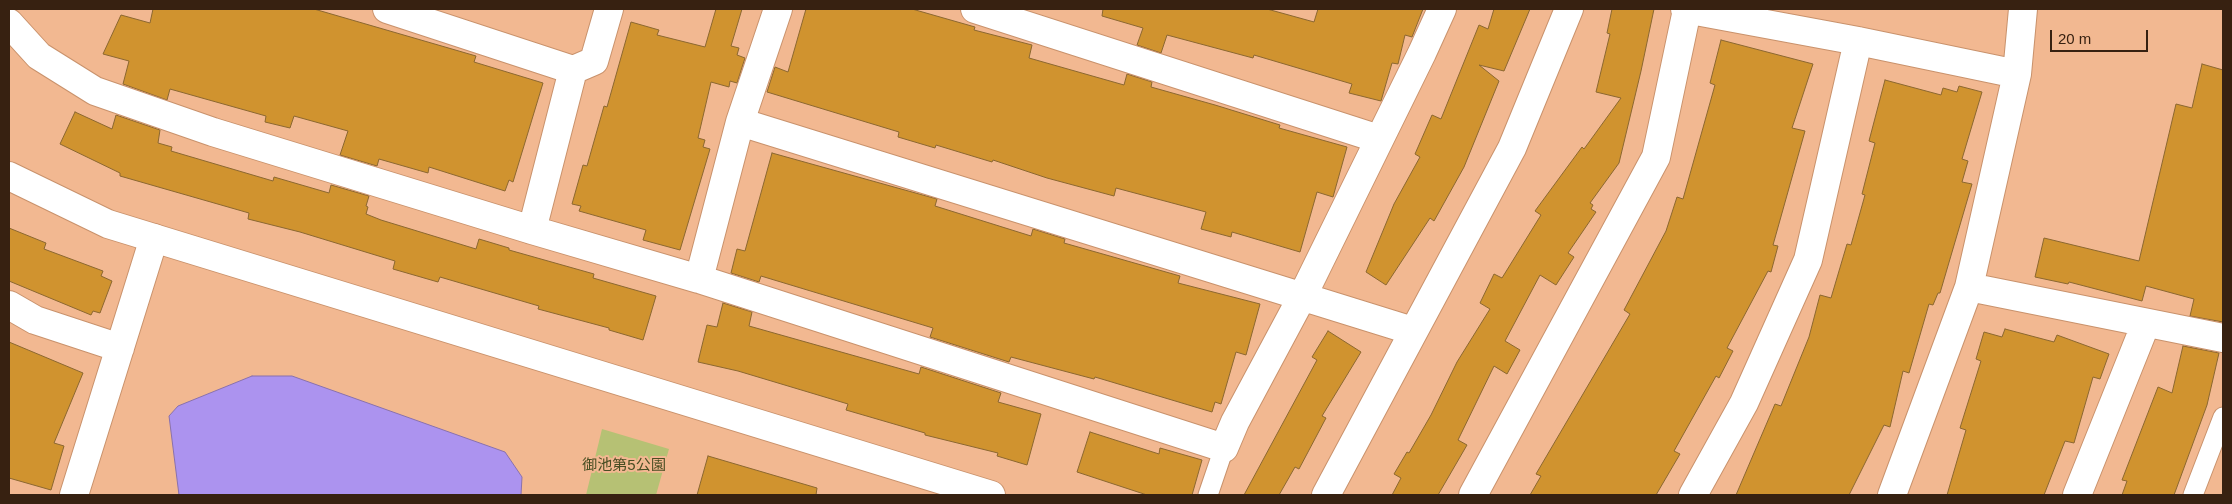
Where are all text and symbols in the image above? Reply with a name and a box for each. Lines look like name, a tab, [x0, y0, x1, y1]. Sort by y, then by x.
scale bar	[2052, 20, 2150, 52]
text: 20 m	[2058, 30, 2091, 47]
park label: 御池第5公園	[582, 457, 666, 475]

